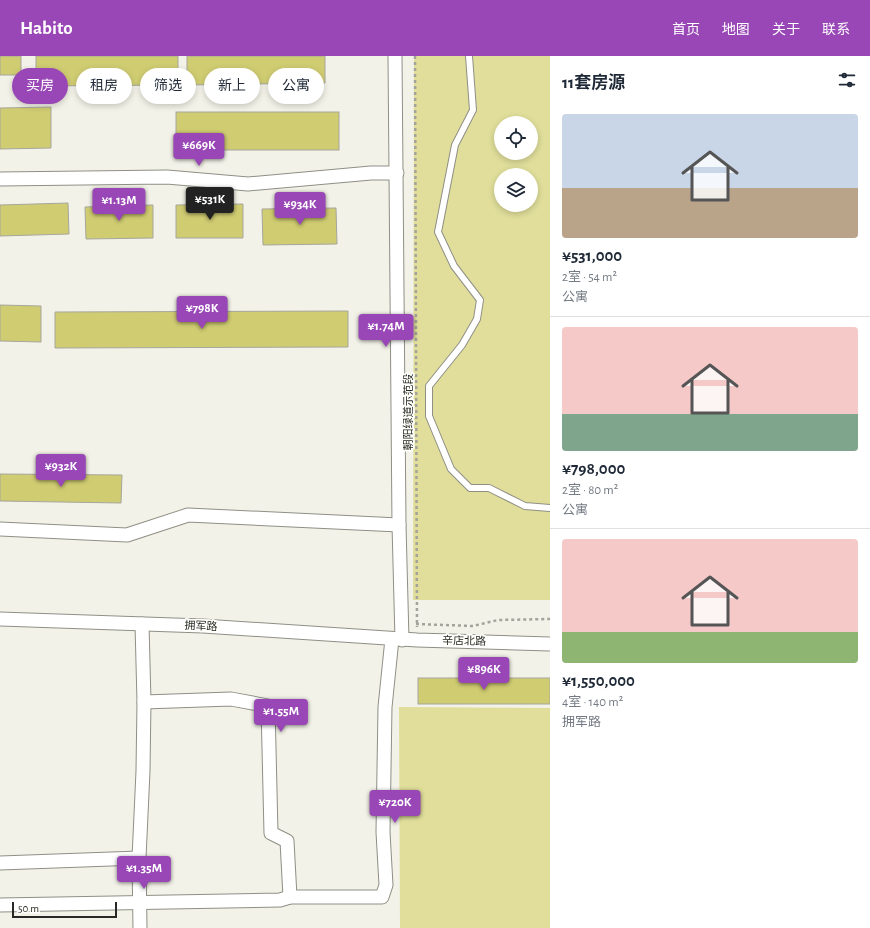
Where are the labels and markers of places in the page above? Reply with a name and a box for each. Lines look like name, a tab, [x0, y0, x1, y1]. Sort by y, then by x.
pin: ¥669K	[171, 133, 227, 167]
pin: ¥531K	[182, 187, 238, 221]
pin: ¥1.13M	[86, 188, 152, 222]
pin: ¥934K	[272, 192, 328, 226]
pin: ¥798K	[174, 296, 230, 330]
pin: ¥1.74M	[353, 314, 419, 348]
pin: ¥932K	[33, 454, 89, 488]
pin: ¥896K	[456, 657, 512, 691]
pin: ¥1.55M	[248, 699, 314, 733]
pin: ¥720K	[367, 790, 423, 824]
pin: ¥1.35M	[111, 856, 177, 890]

